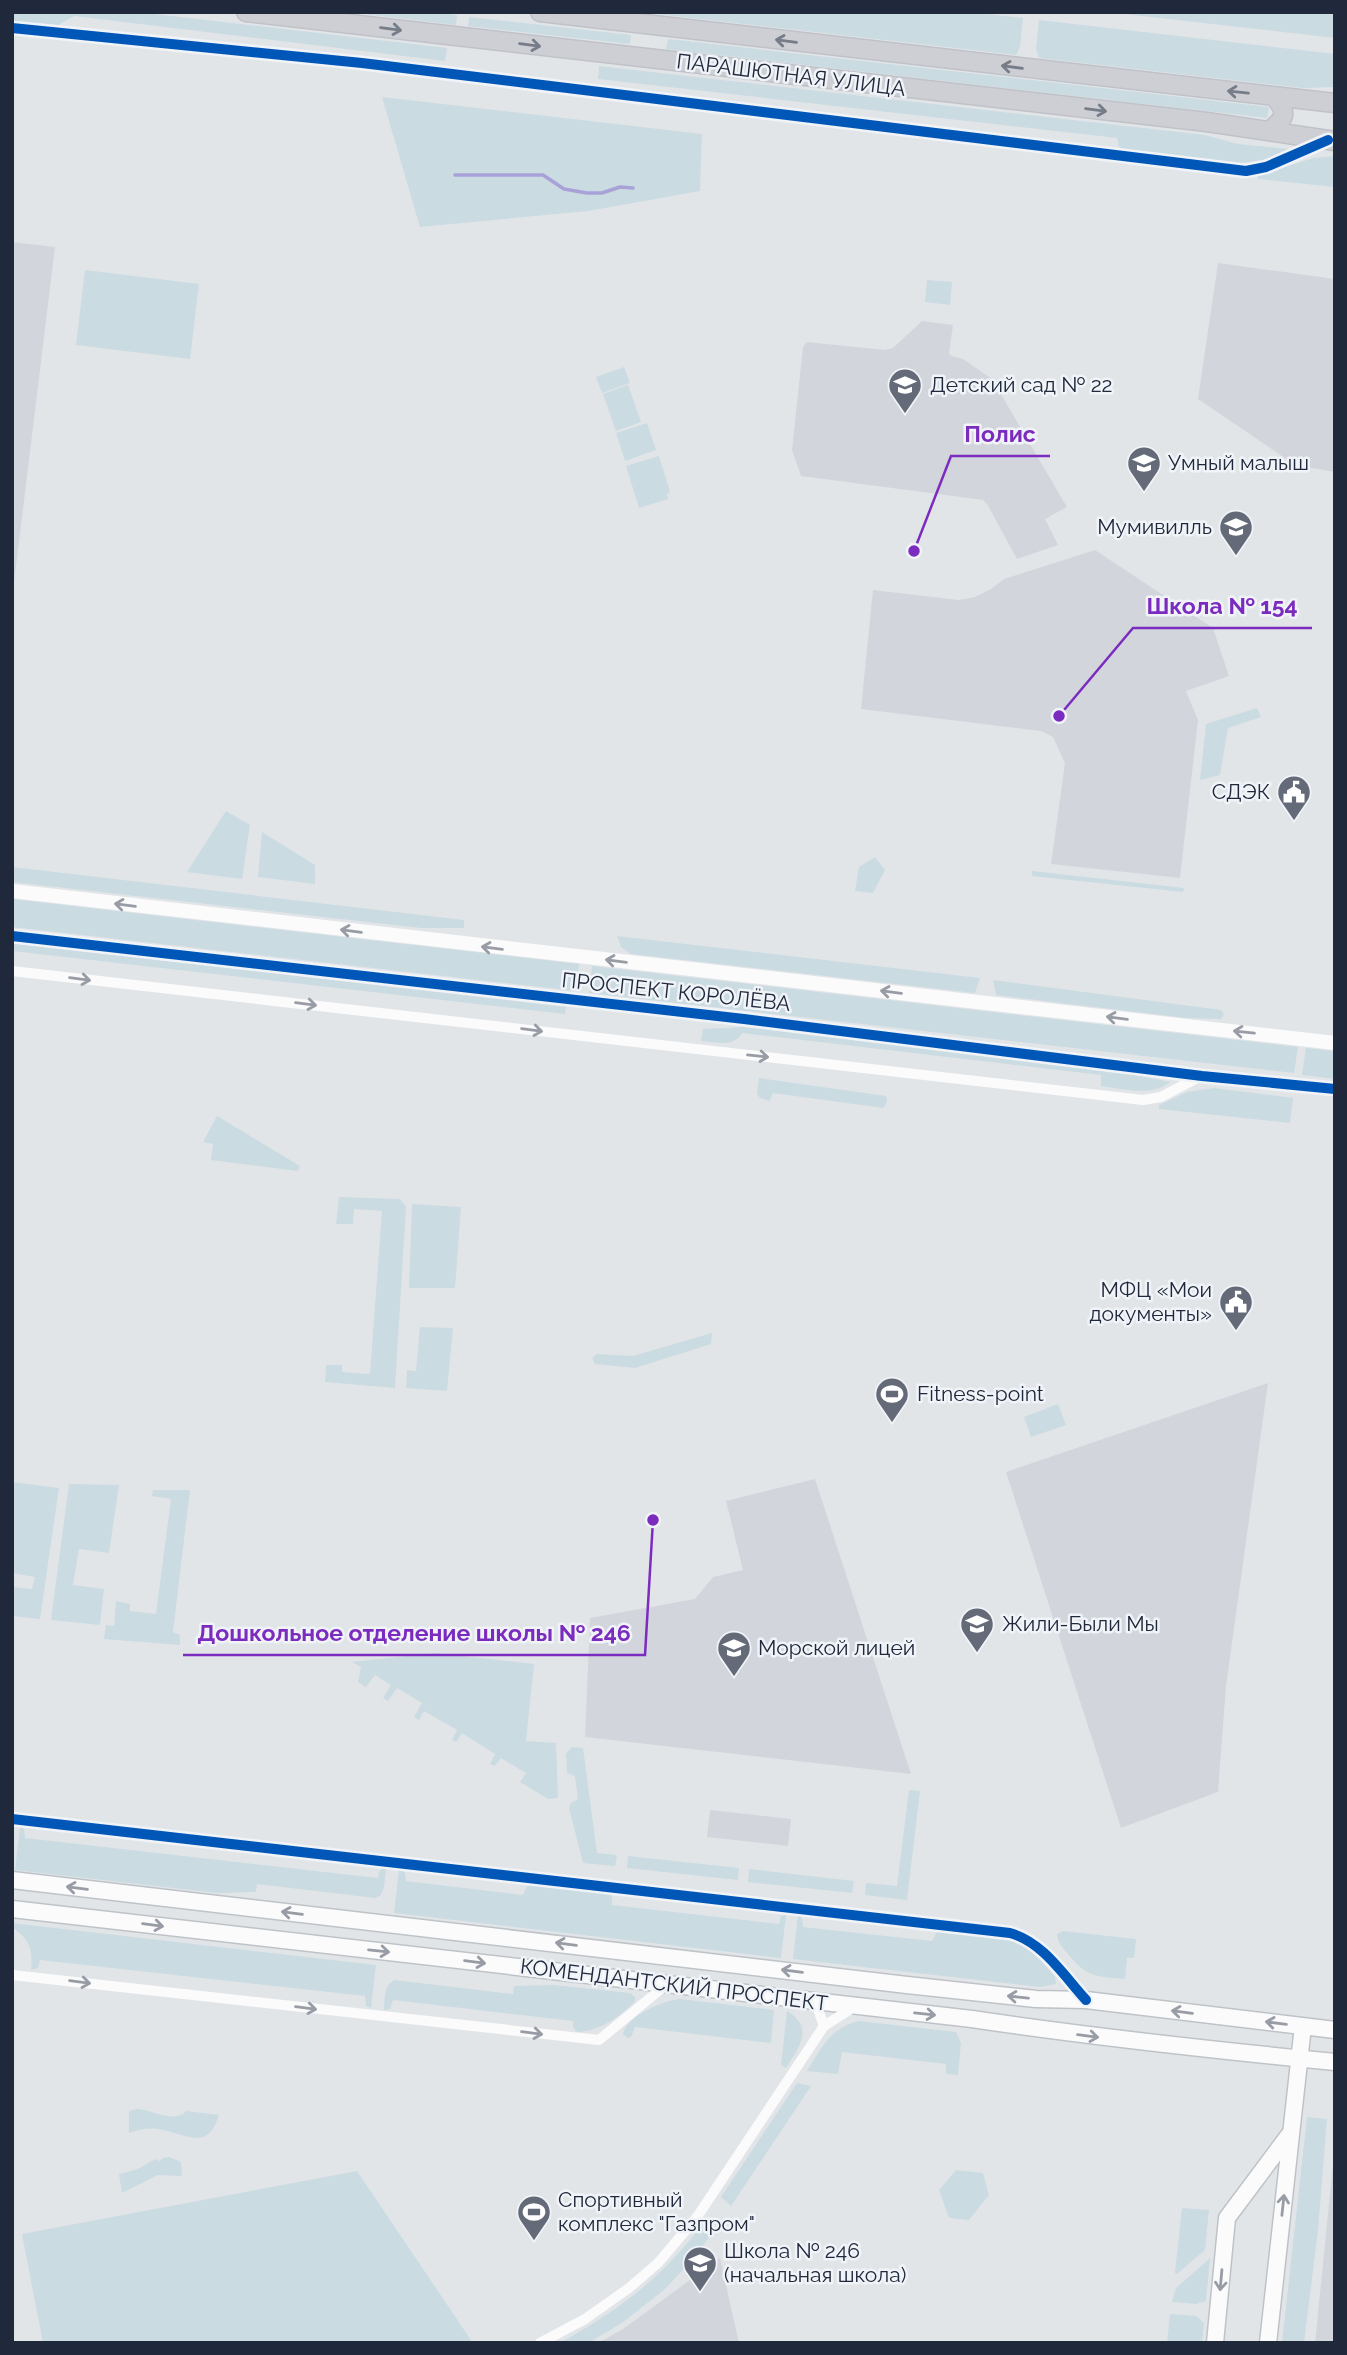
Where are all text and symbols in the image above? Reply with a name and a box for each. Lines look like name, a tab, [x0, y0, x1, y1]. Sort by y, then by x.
one-way arrow	[379, 22, 402, 35]
one-way arrow	[775, 34, 798, 47]
one-way arrow	[518, 39, 541, 52]
street label: ПАРАШЮТНАЯ УЛИЦА	[675, 48, 907, 101]
one-way arrow	[1001, 60, 1024, 73]
one-way arrow	[1227, 86, 1250, 99]
one-way arrow	[1085, 103, 1107, 116]
school or university icon: Детский сад № 22	[886, 366, 924, 415]
place label: Детский сад № 22	[930, 372, 1113, 397]
callout: Полис	[951, 412, 1050, 456]
text: Полис	[964, 420, 1036, 447]
school or university icon: Умный малыш	[1125, 444, 1163, 493]
place label: Умный малыш	[1168, 450, 1309, 475]
school or university icon: Мумивилль	[1217, 508, 1255, 557]
place label: Мумивилль	[1097, 514, 1212, 539]
callout: Школа № 154	[1133, 584, 1312, 628]
text: Школа № 154	[1146, 592, 1298, 619]
public building icon: СДЭК	[1275, 773, 1313, 822]
place label: СДЭК	[1212, 779, 1270, 804]
one-way arrow	[114, 898, 137, 911]
one-way arrow	[340, 924, 363, 937]
one-way arrow	[481, 941, 504, 954]
one-way arrow	[605, 954, 628, 967]
street label: ПРОСПЕКТ КОРОЛЁВА	[560, 967, 792, 1016]
one-way arrow	[68, 972, 91, 985]
one-way arrow	[880, 986, 903, 999]
one-way arrow	[294, 998, 317, 1011]
one-way arrow	[1106, 1011, 1129, 1024]
one-way arrow	[520, 1024, 543, 1037]
one-way arrow	[1233, 1026, 1255, 1039]
one-way arrow	[746, 1050, 769, 1063]
place label: МФЦ «Мои документы»	[1089, 1277, 1212, 1326]
public building icon: МФЦ «Мои документы»	[1217, 1283, 1255, 1332]
sports icon: Fitness-point	[873, 1375, 911, 1424]
place label: Fitness-point	[917, 1381, 1044, 1406]
school or university icon: Жили-Были Мы	[958, 1605, 996, 1654]
callout: Дошкольное отделение школы № 246	[183, 1611, 645, 1655]
place label: Жили-Были Мы	[1002, 1611, 1159, 1636]
text: Дошкольное отделение школы № 246	[197, 1619, 631, 1646]
school or university icon: Морской лицей	[715, 1629, 753, 1678]
place label: Морской лицей	[758, 1635, 915, 1660]
one-way arrow	[66, 1881, 89, 1894]
one-way arrow	[282, 1906, 304, 1919]
one-way arrow	[141, 1919, 164, 1932]
one-way arrow	[555, 1938, 578, 1951]
one-way arrow	[367, 1945, 390, 1958]
street label: КОМЕНДАНТСКИЙ ПРОСПЕКТ	[519, 1953, 830, 2016]
one-way arrow	[463, 1955, 485, 1968]
one-way arrow	[781, 1964, 804, 1977]
one-way arrow	[68, 1976, 91, 1989]
one-way arrow	[1007, 1991, 1030, 2004]
one-way arrow	[294, 2002, 317, 2015]
one-way arrow	[1171, 2005, 1194, 2018]
one-way arrow	[913, 2007, 935, 2020]
one-way arrow	[1265, 2017, 1288, 2030]
one-way arrow	[520, 2026, 543, 2039]
one-way arrow	[1076, 2029, 1099, 2042]
place label: Спортивный комплекс "Газпром"	[558, 2187, 755, 2236]
sports icon: Спортивный комплекс "Газпром"	[515, 2193, 553, 2242]
one-way arrow	[1277, 2194, 1290, 2217]
place label: Школа № 246 (начальная школа)	[724, 2238, 906, 2287]
school or university icon: Школа № 246 (начальная школа)	[681, 2244, 719, 2293]
one-way arrow	[1215, 2268, 1228, 2291]

